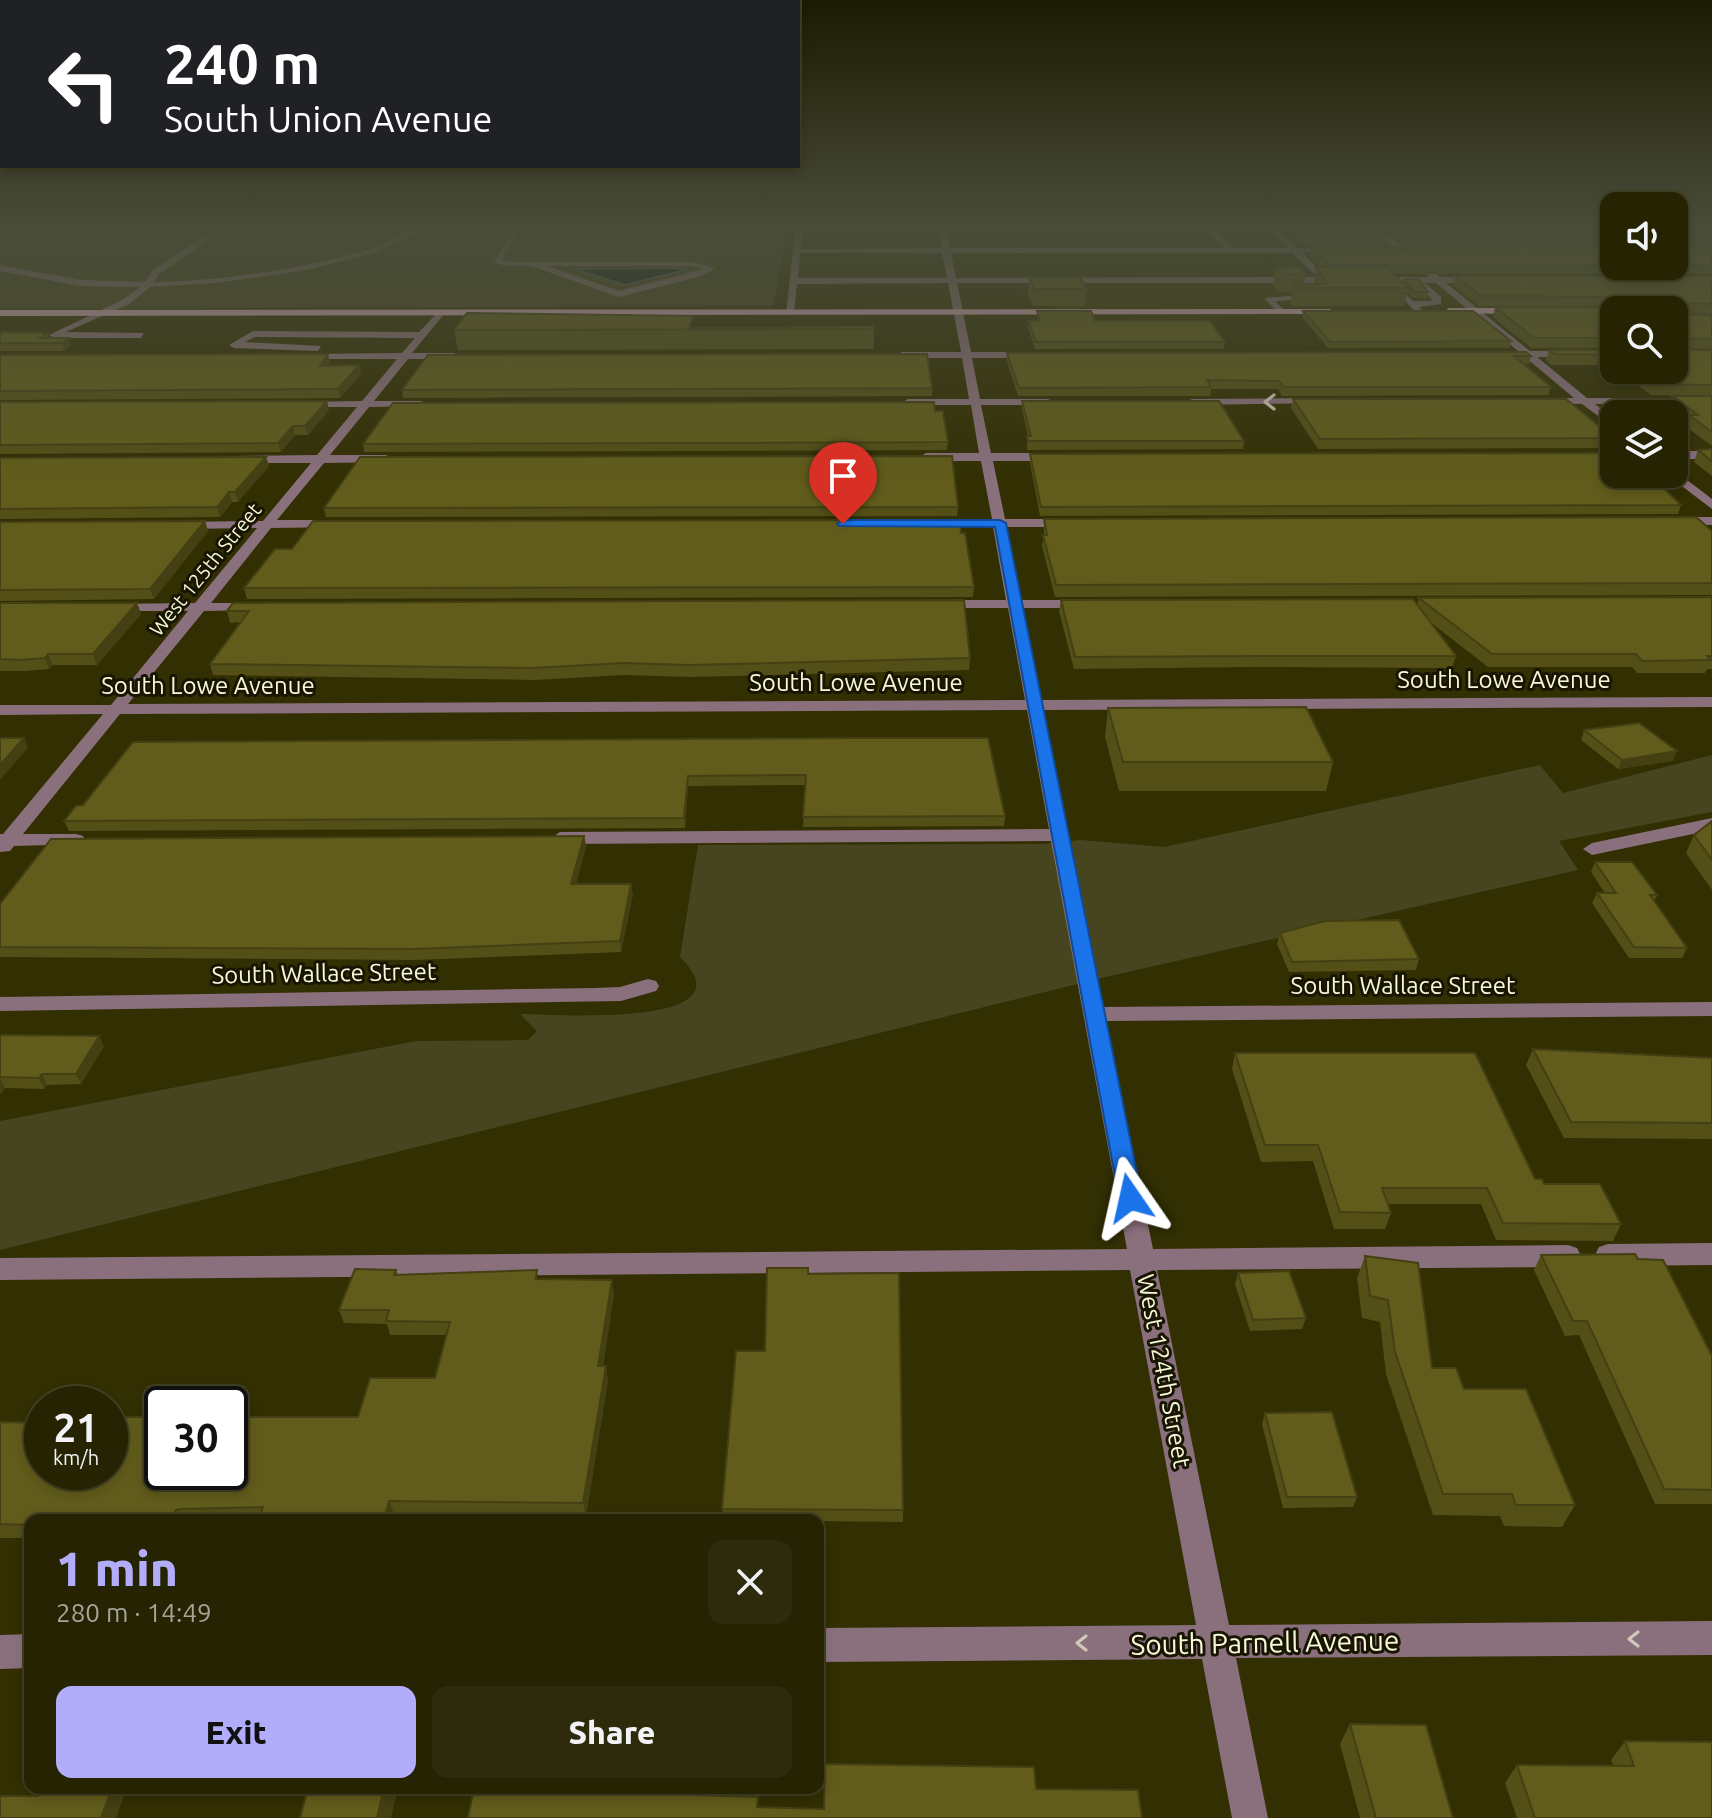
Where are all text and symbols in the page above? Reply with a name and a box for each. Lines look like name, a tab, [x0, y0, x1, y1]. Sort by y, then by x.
icon: left	[32, 32, 136, 136]
text: 240 m	[164, 32, 320, 95]
text: South Union Avenue	[164, 98, 492, 139]
map controls	[1600, 192, 1688, 488]
button: sound	[1600, 192, 1688, 280]
button: search	[1600, 296, 1688, 384]
one-way arrow	[1263, 393, 1276, 411]
button: layers	[1600, 400, 1688, 488]
pin	[809, 442, 877, 524]
icon: arrive	[821, 454, 865, 498]
street label: West 125th Street	[144, 498, 266, 640]
street label: South Lowe Avenue	[1397, 666, 1611, 693]
street label: South Lowe Avenue	[749, 669, 963, 696]
street label: South Lowe Avenue	[101, 672, 315, 699]
street label: South Wallace Street	[211, 958, 437, 988]
street label: South Wallace Street	[1291, 972, 1516, 999]
position arrow	[1088, 1156, 1172, 1240]
street label: West 124th Street	[1132, 1272, 1196, 1471]
speed limit sign: 30	[144, 1386, 248, 1490]
text: 21	[53, 1405, 99, 1450]
text: km/h	[53, 1446, 99, 1469]
button: close	[708, 1540, 792, 1624]
text: 1 min	[56, 1541, 178, 1595]
text: 280 m · 14:49	[56, 1598, 212, 1627]
street label: South Parnell Avenue	[1130, 1624, 1400, 1660]
one-way arrow	[1627, 1630, 1640, 1648]
one-way arrow	[1075, 1634, 1088, 1652]
button: Exit	[56, 1686, 416, 1778]
button: Share	[432, 1686, 792, 1778]

